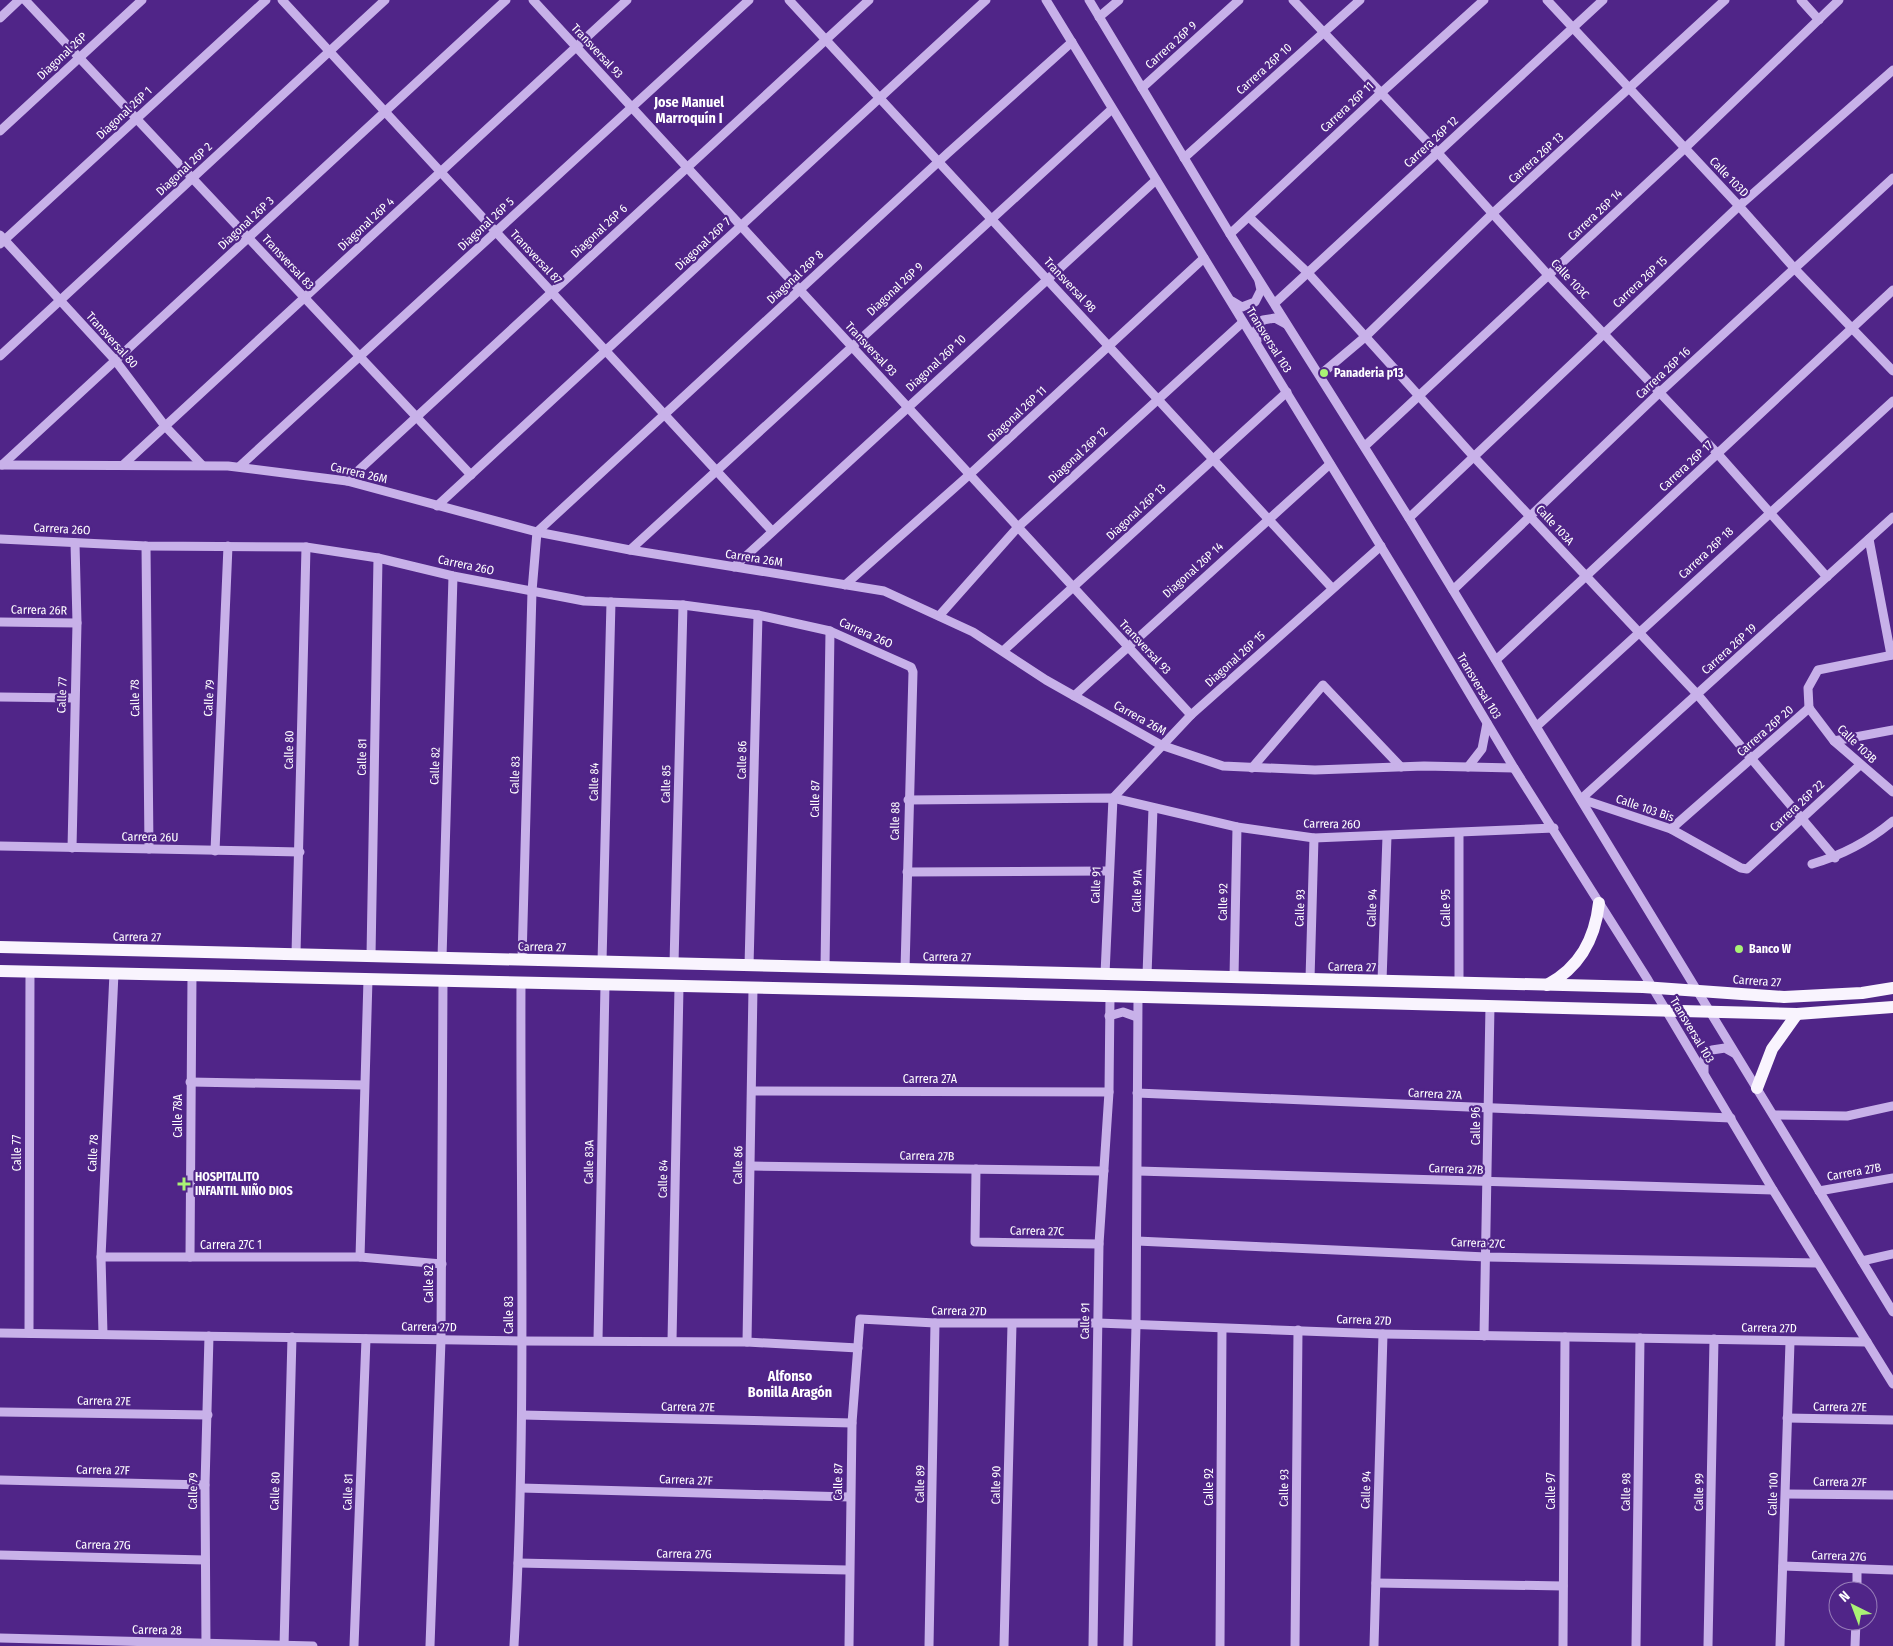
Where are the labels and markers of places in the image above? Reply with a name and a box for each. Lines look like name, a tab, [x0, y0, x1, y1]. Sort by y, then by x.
place label: Panaderia p13	[1334, 366, 1404, 380]
marker: Panaderia p13	[1318, 367, 1330, 379]
place label: Banco W	[1749, 942, 1792, 956]
marker: Banco W	[1733, 943, 1745, 955]
place label: HOSPITALITO INFANTIL NIÑO DIOS	[195, 1170, 293, 1198]
marker: HOSPITALITO INFANTIL NIÑO DIOS	[177, 1177, 191, 1191]

